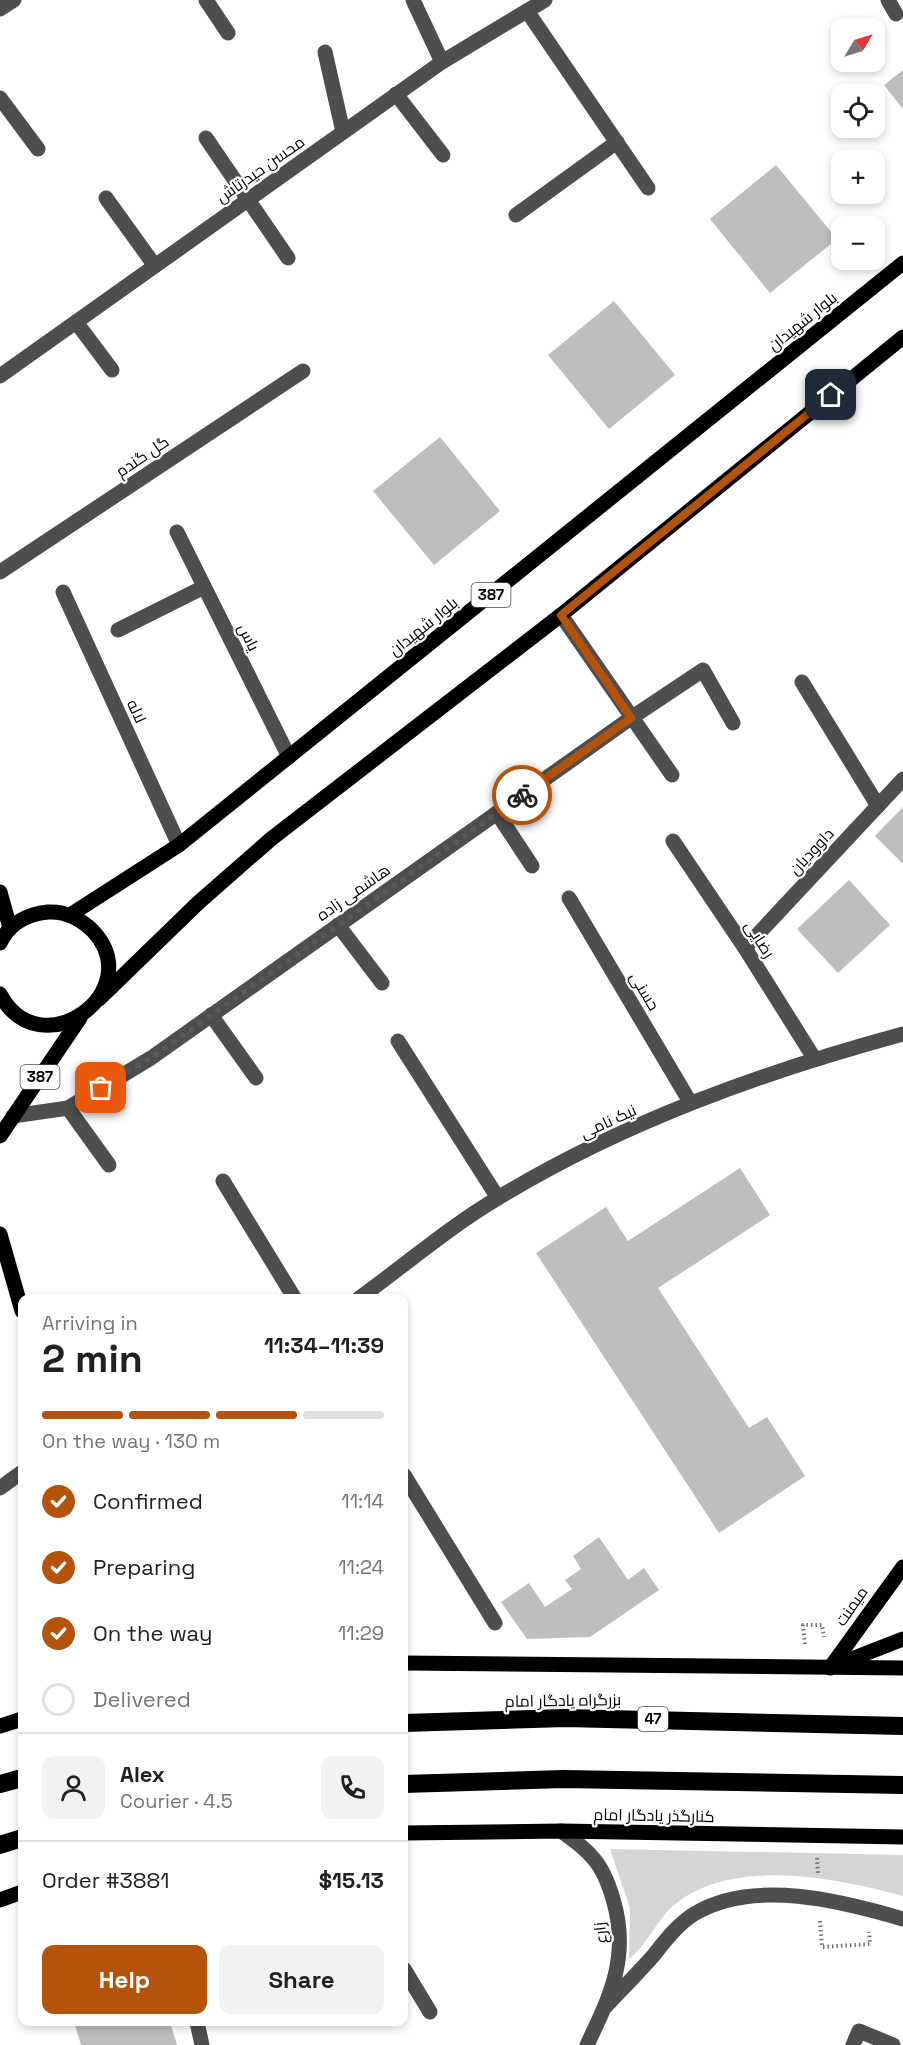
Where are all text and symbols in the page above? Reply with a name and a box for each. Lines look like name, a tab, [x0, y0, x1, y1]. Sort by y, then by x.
north arrow	[831, 18, 885, 72]
map controls	[831, 18, 885, 270]
button: locate	[831, 84, 885, 138]
street label: محسن حیدرتاش	[212, 131, 309, 208]
button: +	[831, 150, 885, 204]
button: −	[831, 216, 885, 270]
street label: بلوار شهیدان	[763, 287, 841, 356]
pin	[805, 369, 856, 420]
icon: home	[814, 378, 847, 411]
street label: گل گندم	[111, 431, 174, 483]
road number: 387	[472, 583, 510, 607]
street label: بلوار شهیدان	[384, 592, 462, 661]
street label: یاس	[233, 620, 265, 655]
street label: لاله	[122, 696, 151, 727]
courier	[492, 765, 552, 825]
icon: bike	[506, 779, 539, 812]
street label: داوودیان	[784, 823, 838, 879]
street label: هاشمی زاده	[312, 859, 394, 925]
street label: رضایی	[740, 917, 779, 962]
street label: حسنی	[625, 968, 664, 1014]
pin	[75, 1062, 126, 1113]
road number: 387	[20, 1065, 60, 1089]
icon: bag	[84, 1071, 117, 1104]
street label: نیک نامی	[577, 1099, 640, 1144]
text: Arriving in	[42, 1310, 138, 1336]
text: 11:34–11:39	[264, 1331, 384, 1359]
text: 2 min	[42, 1334, 143, 1383]
text: On the way · 130 m	[42, 1428, 220, 1454]
icon: check	[42, 1485, 75, 1518]
text: Confirmed	[93, 1487, 203, 1515]
text: 11:14	[341, 1488, 384, 1514]
icon: check	[42, 1551, 75, 1584]
text: Preparing	[93, 1553, 195, 1581]
text: 11:24	[338, 1554, 384, 1580]
street label: میمنت	[830, 1582, 873, 1630]
icon: check	[42, 1617, 75, 1650]
text: On the way	[93, 1619, 212, 1647]
text: 11:29	[338, 1620, 384, 1646]
text: Delivered	[93, 1685, 191, 1713]
street label: بزرگراه یادگار امام	[505, 1689, 621, 1713]
road number: 47	[638, 1707, 668, 1731]
button: person	[42, 1756, 105, 1819]
button: phone	[321, 1756, 384, 1819]
text: Alex	[120, 1760, 165, 1788]
text: Courier · 4.5	[120, 1788, 233, 1814]
street label: کنارگذر یادگار امام	[593, 1804, 715, 1828]
text: Order #3881	[42, 1866, 169, 1894]
text: $15.13	[319, 1866, 384, 1894]
street label: زارع	[589, 1921, 613, 1945]
button: Help	[42, 1945, 207, 2014]
button: Share	[219, 1945, 384, 2014]

